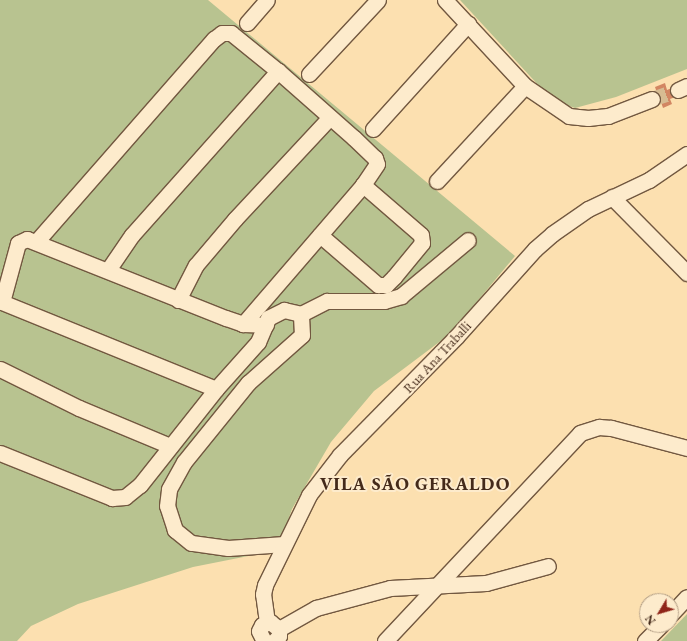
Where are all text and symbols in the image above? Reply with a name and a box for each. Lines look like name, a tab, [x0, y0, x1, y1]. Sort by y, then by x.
street label: Rua Ana Traballi	[399, 318, 475, 396]
district label: VILA SÃO GERALDO	[320, 473, 510, 495]
north arrow	[639, 593, 679, 633]
text: N	[642, 612, 659, 628]

